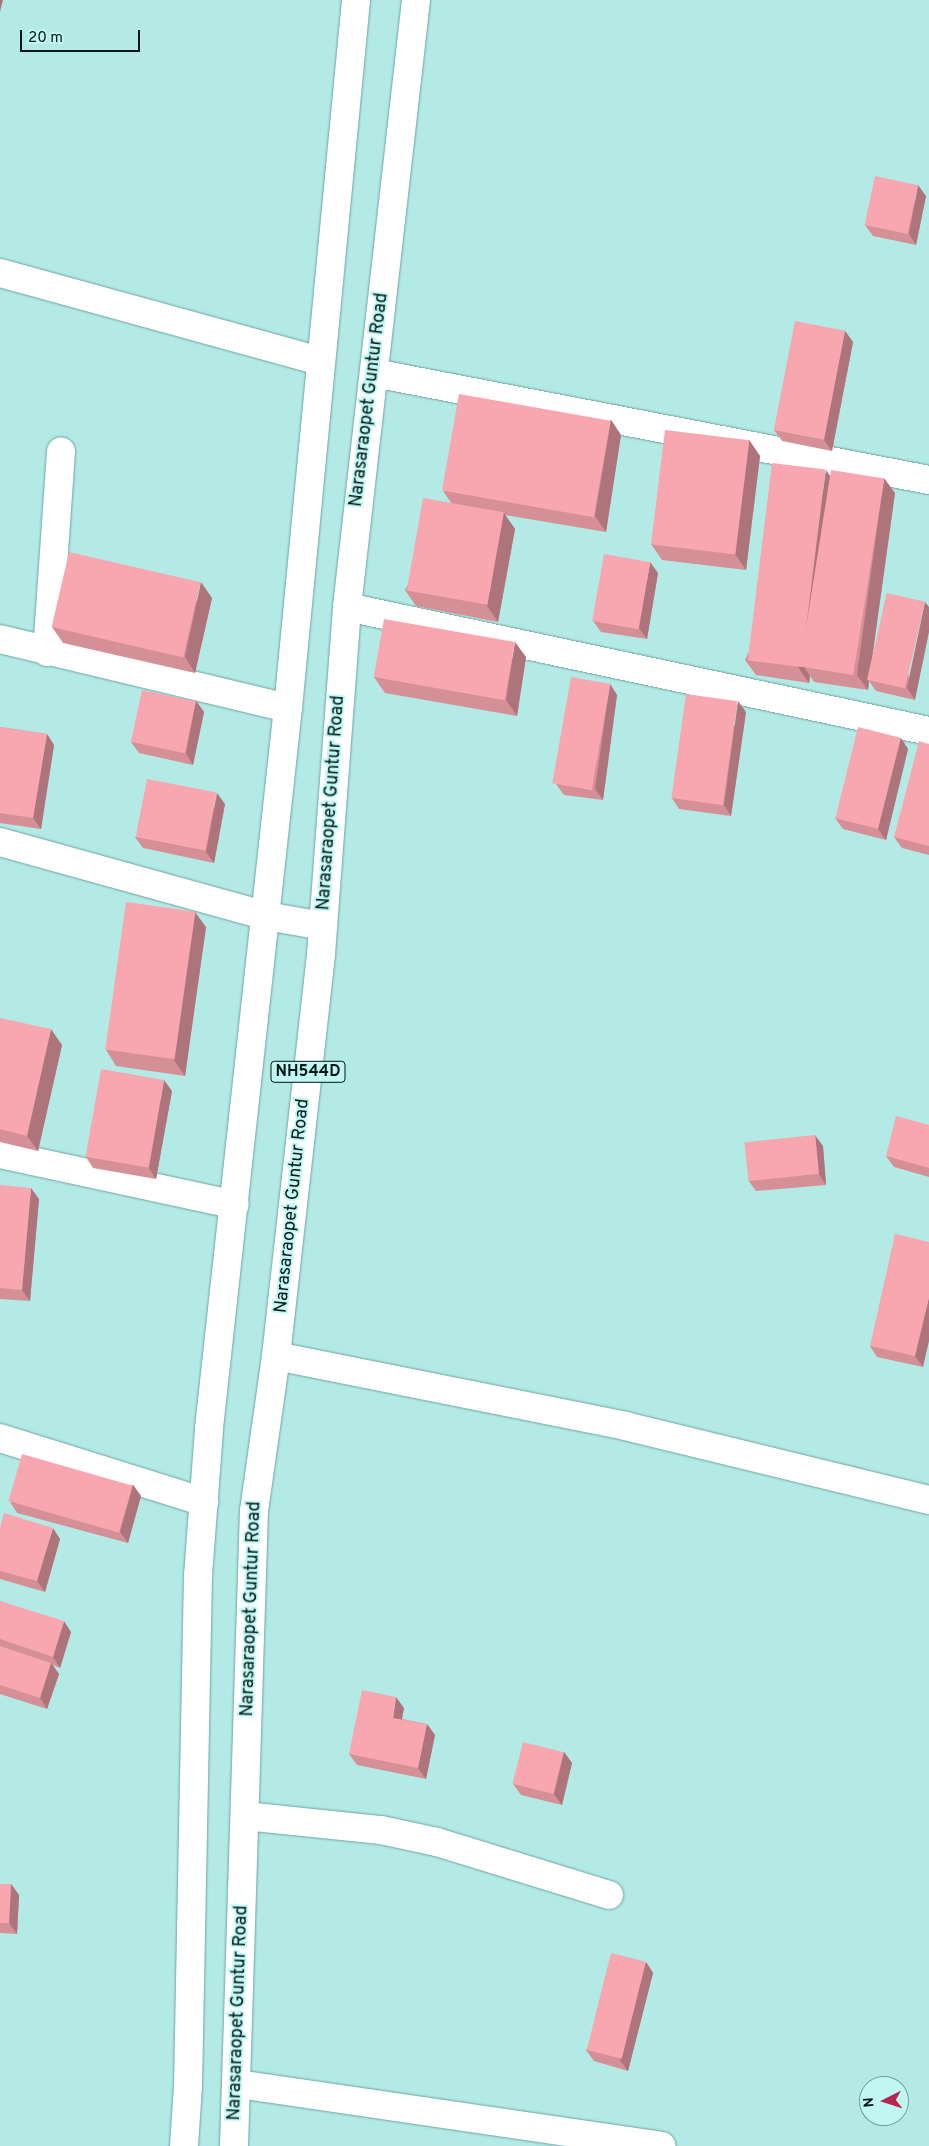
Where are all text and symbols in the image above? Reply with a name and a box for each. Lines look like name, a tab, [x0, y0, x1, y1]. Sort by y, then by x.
scale bar	[22, 20, 142, 52]
text: 20 m	[28, 29, 63, 48]
street label: Narasaraopet Guntur Road	[346, 292, 394, 508]
street label: Narasaraopet Guntur Road	[314, 695, 350, 911]
road number: NH544D	[269, 1058, 347, 1086]
street label: Narasaraopet Guntur Road	[271, 1098, 315, 1314]
street label: Narasaraopet Guntur Road	[237, 1501, 267, 1717]
street label: Narasaraopet Guntur Road	[224, 1905, 254, 2121]
north arrow	[859, 2076, 909, 2126]
text: N	[861, 2097, 878, 2108]

